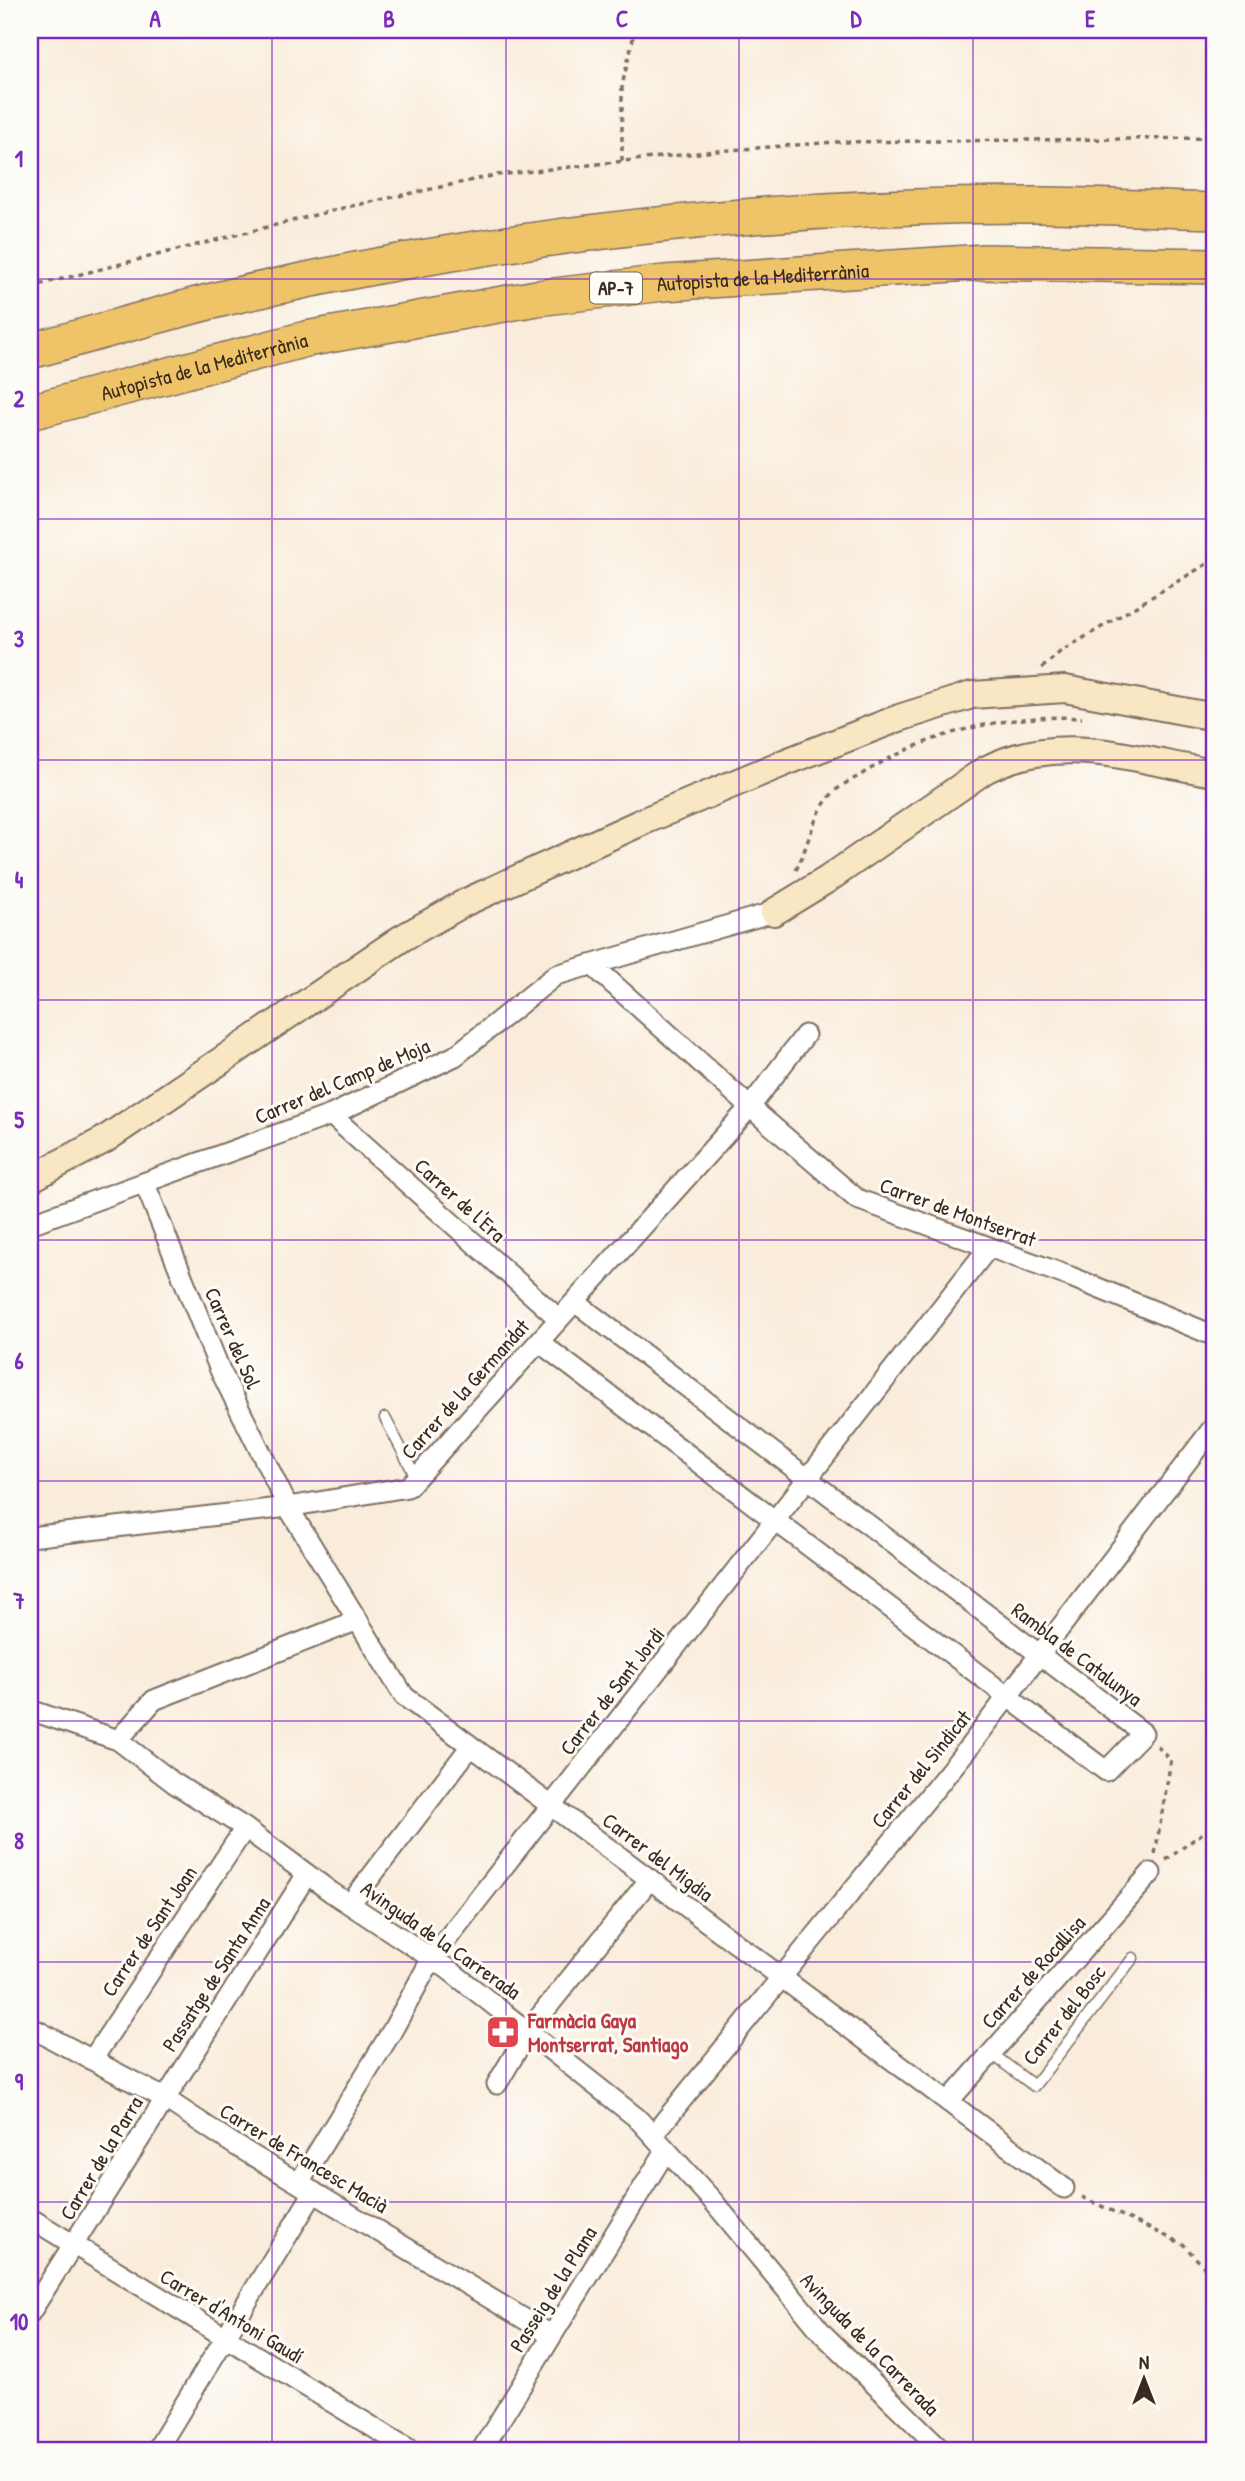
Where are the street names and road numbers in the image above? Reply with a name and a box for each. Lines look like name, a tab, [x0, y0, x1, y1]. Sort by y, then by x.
street label: Autopista de la Mediterrània	[655, 255, 870, 298]
road number: AP-7	[590, 272, 642, 304]
street label: Autopista de la Mediterrània	[97, 325, 311, 407]
street label: Carrer del Camp de Moja	[250, 1031, 434, 1131]
street label: Carrer de l'Era	[408, 1151, 512, 1249]
street label: Carrer de Montserrat	[876, 1170, 1041, 1254]
street label: Carrer del Sol	[198, 1283, 268, 1394]
street label: Carrer de la Germandat	[394, 1312, 536, 1465]
street label: Rambla de Catalunya	[1006, 1595, 1148, 1713]
street label: Carrer de Sant Jordi	[553, 1621, 671, 1761]
street label: Carrer del Sindicat	[864, 1703, 978, 1834]
street label: Carrer del Migdia	[597, 1806, 719, 1908]
street label: Carrer de Sant Joan	[94, 1860, 204, 2002]
street label: Avinguda de la Carrerada	[355, 1874, 527, 2006]
street label: Passatge de Santa Anna	[155, 1891, 277, 2057]
street label: Carrer de Rocallisa	[974, 1909, 1092, 2035]
street label: Carrer del Bosc	[1016, 1958, 1113, 2071]
street label: Carrer de la Parra	[53, 2091, 149, 2225]
street label: Carrer de Francesc Macià	[214, 2096, 394, 2220]
street label: Passeig de la Plana	[503, 2221, 603, 2357]
street label: Carrer d'Antoni Gaudí	[155, 2262, 309, 2370]
street label: Avinguda de la Carrerada	[794, 2266, 946, 2422]

